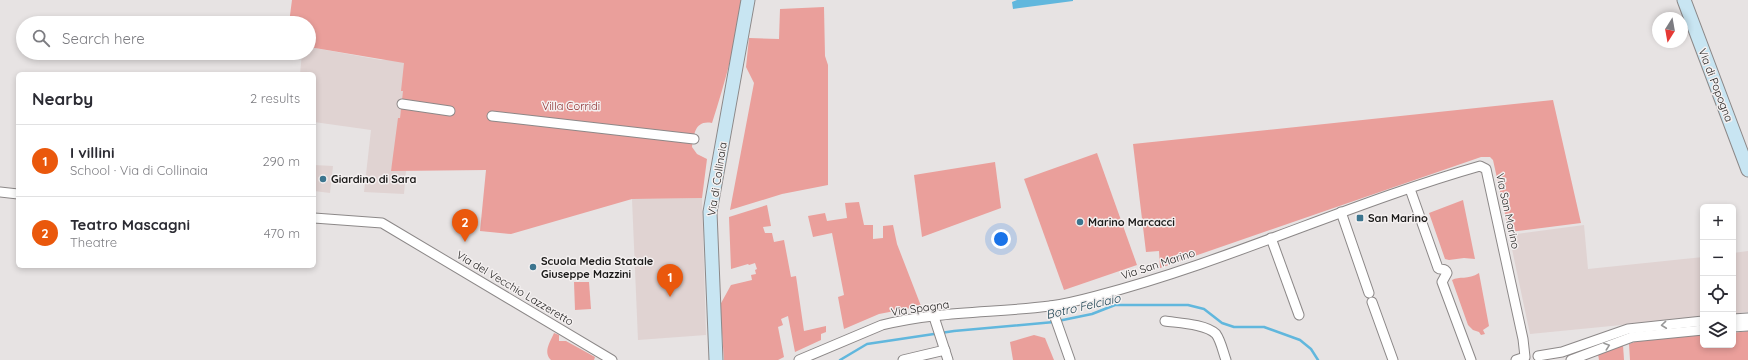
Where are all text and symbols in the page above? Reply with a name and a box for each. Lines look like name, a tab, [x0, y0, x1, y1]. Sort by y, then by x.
north arrow	[1652, 12, 1688, 48]
search box	[16, 16, 316, 60]
icon: search	[30, 27, 52, 49]
text: Search here	[62, 29, 145, 48]
street label: Via di Popogna	[1696, 46, 1736, 124]
text: Nearby	[32, 88, 93, 109]
text: 2 results	[250, 90, 300, 106]
park label: Villa Corridi	[542, 99, 600, 113]
street label: Via di Collinaia	[704, 141, 730, 217]
text: I villini	[70, 143, 114, 162]
text: 1	[42, 153, 48, 169]
text: 290 m	[262, 153, 300, 169]
text: School · Via di Collinaia	[70, 162, 208, 178]
place label: Giardino di Sara	[331, 172, 416, 186]
street label: Via San Marino	[1493, 172, 1523, 250]
marker: Giardino di Sara	[318, 174, 328, 184]
map controls	[1700, 204, 1736, 348]
button: +	[1700, 204, 1736, 240]
pin: 2	[452, 209, 478, 242]
place label: San Marino	[1368, 211, 1428, 225]
marker: San Marino	[1355, 213, 1365, 223]
text: Teatro Mascagni	[70, 215, 190, 234]
place label: Marino Marcacci	[1088, 215, 1175, 229]
marker: Marino Marcacci	[1075, 217, 1085, 227]
text: 2	[41, 225, 49, 241]
text: 470 m	[264, 225, 300, 241]
your location	[991, 229, 1011, 249]
text: Theatre	[70, 234, 117, 250]
button: −	[1700, 240, 1736, 276]
street label: Via San Marino	[1119, 245, 1197, 283]
street label: Via del Vecchio Lazzeretto	[454, 247, 576, 329]
place label: Scuola Media Statale Giuseppe Mazzini	[541, 254, 654, 281]
marker: Scuola Media Statale Giuseppe Mazzini	[528, 262, 538, 272]
pin: 1	[657, 264, 683, 297]
button: locate	[1700, 276, 1736, 312]
water label: Botro Felciaio	[1044, 290, 1122, 322]
street label: Via Spagna	[890, 297, 950, 319]
button: layers	[1700, 312, 1736, 348]
one-way arrow	[1661, 320, 1667, 329]
one-way arrow	[1603, 342, 1610, 350]

